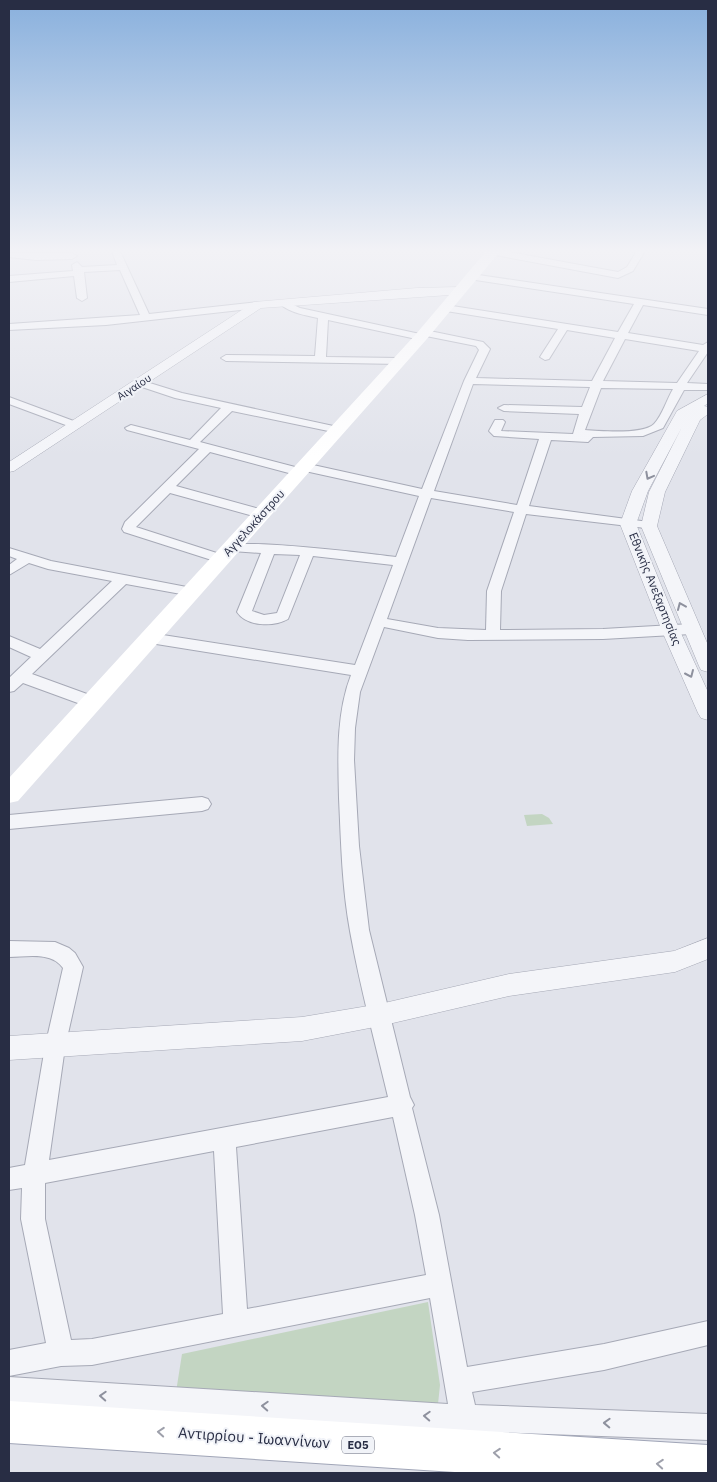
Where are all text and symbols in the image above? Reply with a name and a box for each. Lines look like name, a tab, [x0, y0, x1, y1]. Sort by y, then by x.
street label: Αιγαίου	[114, 371, 154, 403]
one-way arrow	[645, 470, 655, 479]
street label: Αγγελοκάστρου	[220, 486, 288, 559]
street label: Εθνικής Ανεξαρτησίας	[626, 530, 685, 648]
one-way arrow	[677, 602, 688, 611]
one-way arrow	[684, 669, 695, 678]
one-way arrow	[99, 1391, 107, 1402]
one-way arrow	[261, 1401, 269, 1412]
one-way arrow	[423, 1410, 431, 1421]
one-way arrow	[603, 1418, 611, 1429]
street label: Αντιρρίου - Ιωαννίνων	[177, 1423, 331, 1452]
one-way arrow	[156, 1426, 164, 1437]
road number: ΕΟ5	[342, 1436, 374, 1454]
one-way arrow	[493, 1448, 501, 1459]
one-way arrow	[655, 1458, 663, 1469]

